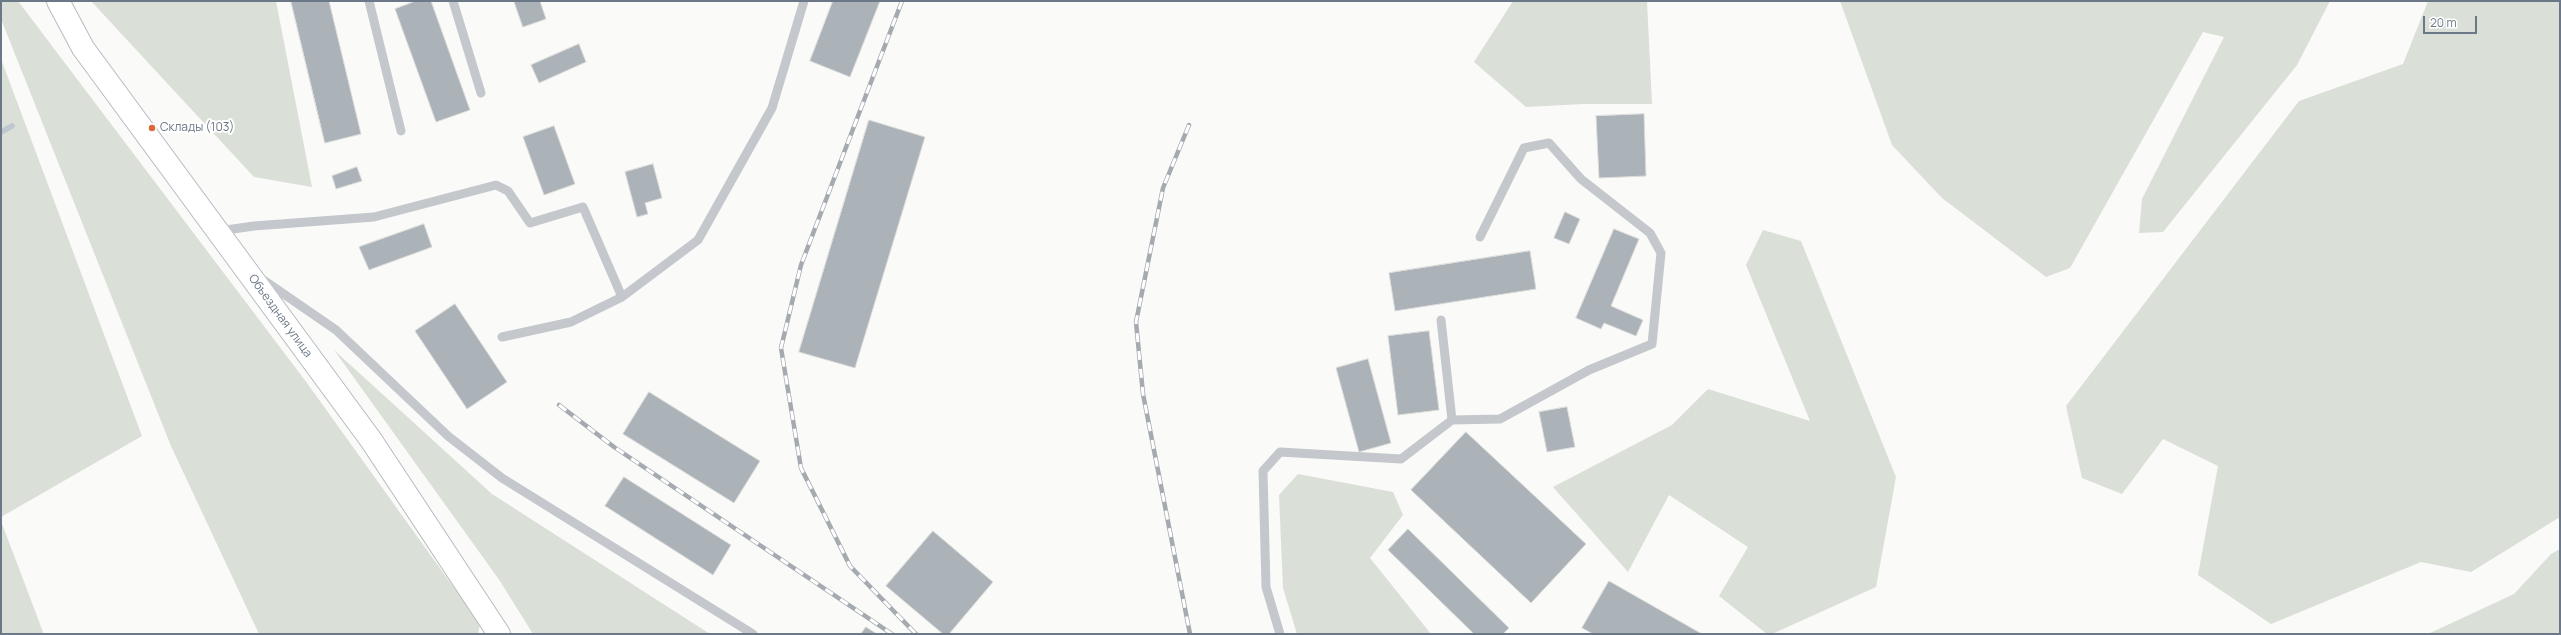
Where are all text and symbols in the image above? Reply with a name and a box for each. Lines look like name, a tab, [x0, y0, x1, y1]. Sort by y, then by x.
scale bar	[2425, 8, 2479, 34]
text: 20 m	[2430, 14, 2457, 31]
place label: Склады (103)	[160, 121, 234, 135]
marker: Склады (103)	[147, 123, 157, 133]
street label: Объездная улица	[245, 272, 315, 360]

